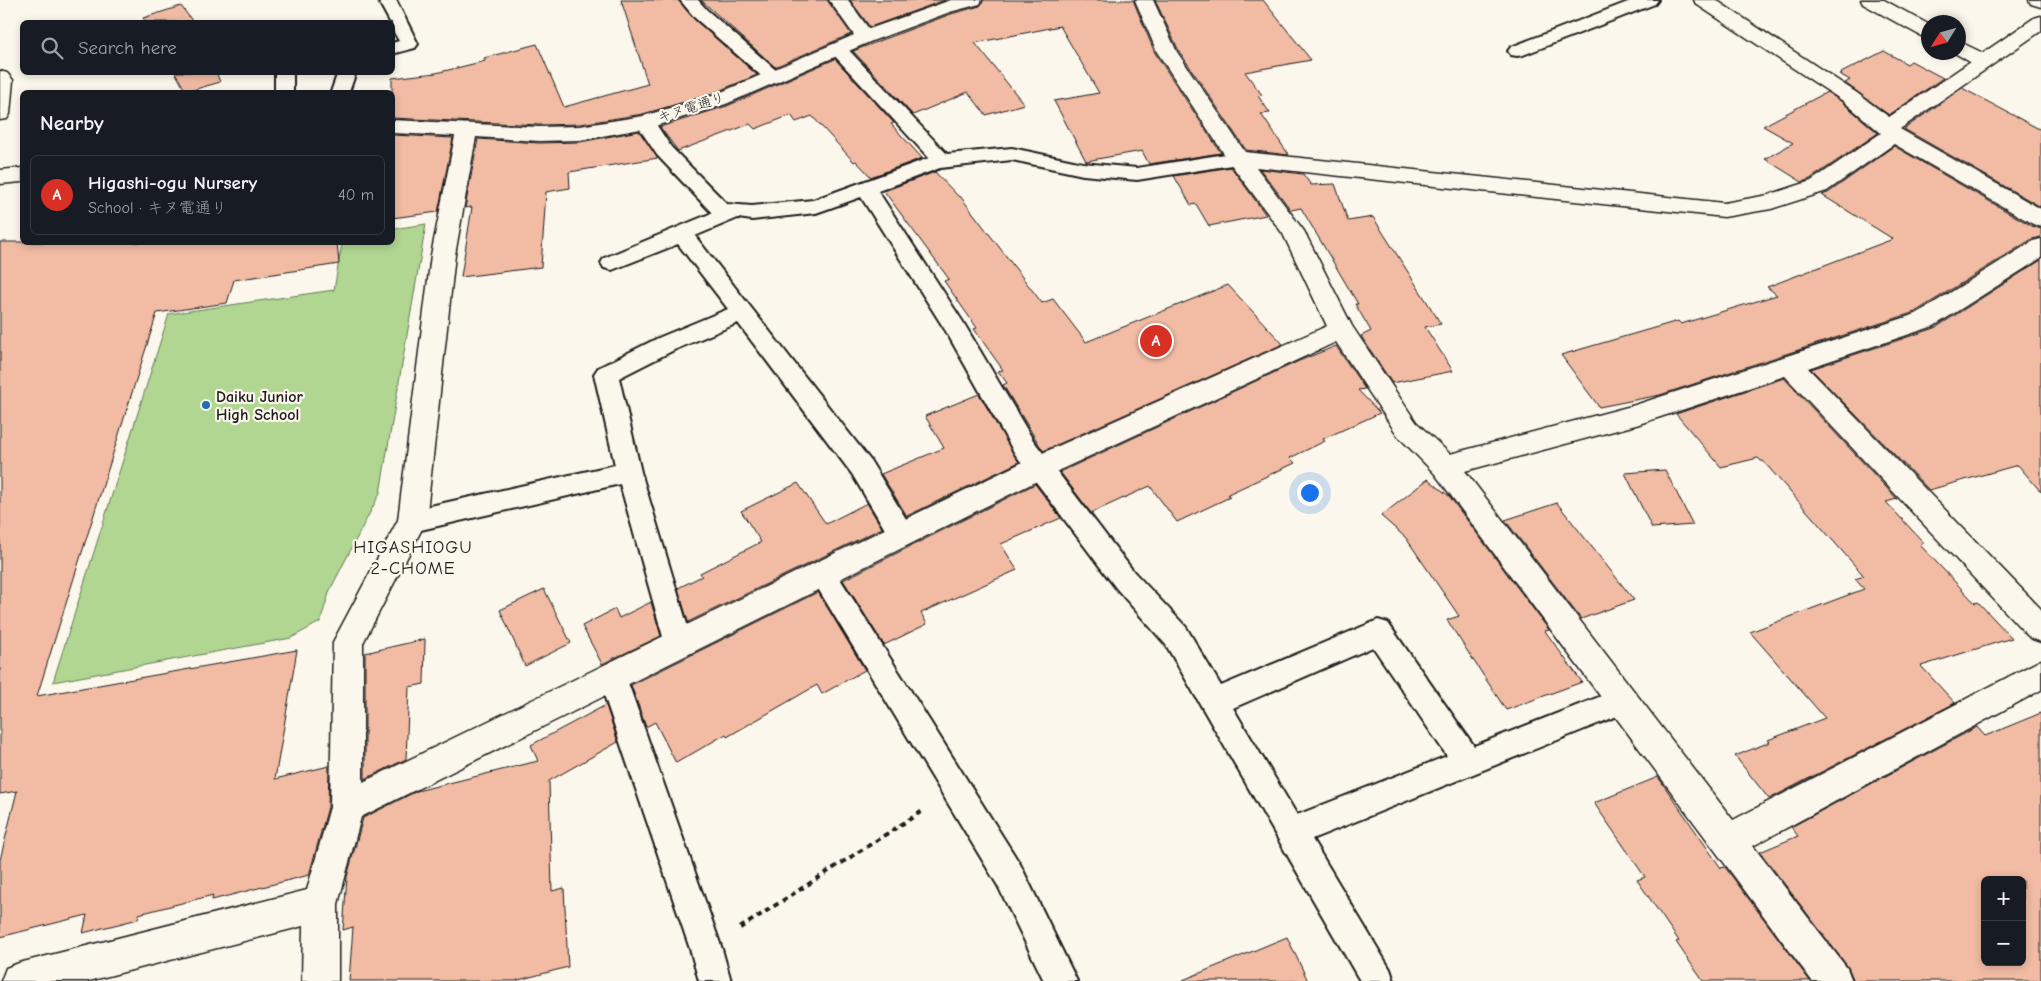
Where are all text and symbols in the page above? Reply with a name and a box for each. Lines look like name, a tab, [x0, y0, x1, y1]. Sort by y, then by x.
north arrow	[1921, 15, 1966, 60]
search box	[20, 20, 395, 75]
icon: search	[38, 34, 66, 62]
text: Search here	[78, 37, 177, 59]
street label: キヌ電通り	[655, 89, 727, 126]
text: Nearby	[40, 111, 104, 135]
text: Higashi-ogu Nursery	[88, 172, 257, 194]
text: A	[53, 186, 61, 204]
text: 40 m	[338, 186, 374, 204]
text: School · キヌ電通り	[88, 199, 227, 217]
pin: A	[1140, 322, 1172, 360]
place label: Daiku Junior High School	[216, 388, 303, 424]
marker: Daiku Junior High School	[200, 399, 212, 411]
your location	[1297, 480, 1323, 506]
district label: HIGASHIOGU 2-CHOME	[353, 537, 473, 579]
map controls	[1981, 876, 2026, 966]
button: +	[1981, 876, 2026, 921]
button: −	[1981, 921, 2026, 966]

